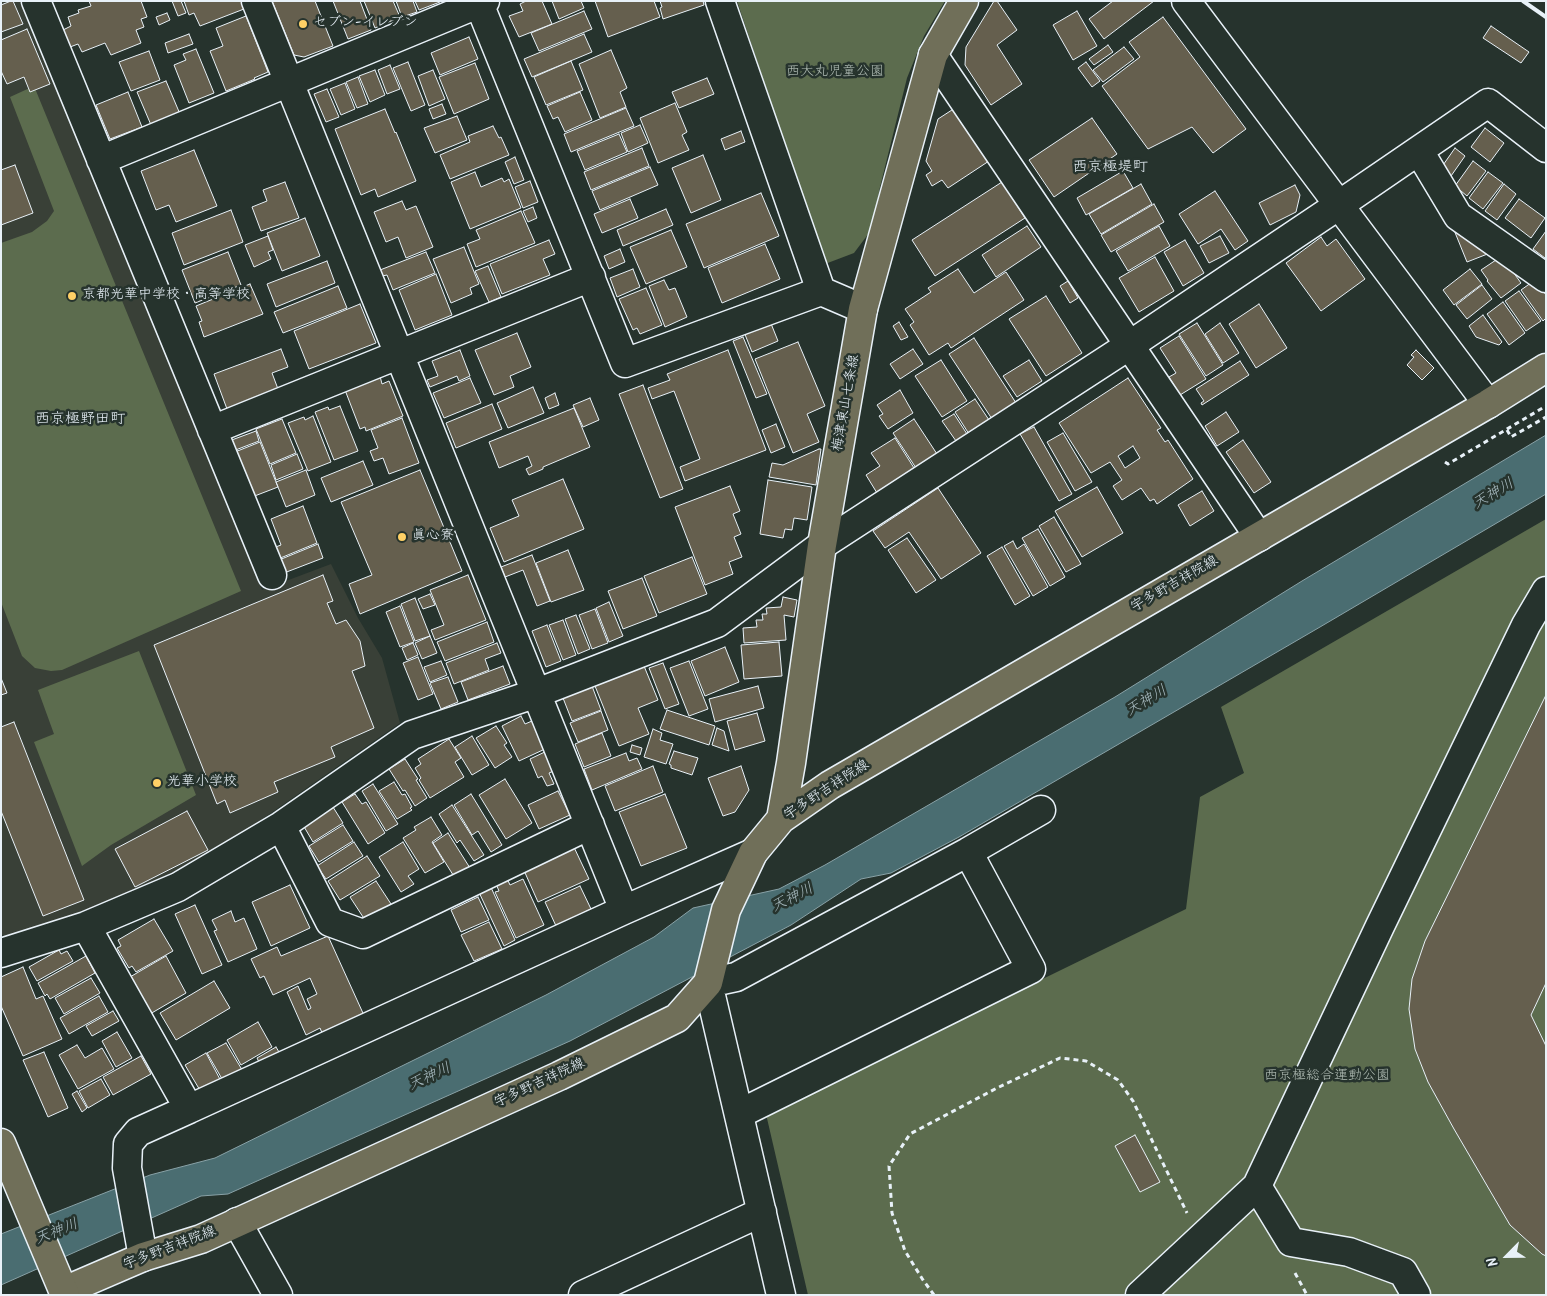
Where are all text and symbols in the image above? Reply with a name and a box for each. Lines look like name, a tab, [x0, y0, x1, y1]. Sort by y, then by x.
place label: セブン-イレブン	[313, 16, 417, 32]
marker: セブン-イレブン	[297, 18, 309, 30]
park label: 西大丸児童公園	[786, 65, 884, 81]
district label: 西京極堤町	[1073, 159, 1147, 177]
place label: 京都光華中学校・高等学校	[82, 288, 250, 304]
marker: 京都光華中学校・高等学校	[66, 290, 78, 302]
street label: 梅津東山七条線	[830, 353, 864, 453]
district label: 西京極野田町	[35, 411, 125, 429]
water label: 天神川	[1470, 476, 1518, 514]
place label: 眞心寮	[412, 529, 454, 545]
marker: 眞心寮	[396, 531, 408, 543]
street label: 宇多野吉祥院線	[1128, 553, 1222, 617]
water label: 天神川	[1123, 683, 1171, 721]
street label: 宇多野吉祥院線	[781, 757, 873, 825]
place label: 光華小学校	[167, 775, 237, 791]
marker: 光華小学校	[151, 777, 163, 789]
water label: 天神川	[769, 881, 817, 917]
street label: 宇多野吉祥院線	[492, 1056, 588, 1112]
water label: 天神川	[406, 1060, 454, 1096]
park label: 西京極総合運動公園	[1264, 1069, 1390, 1085]
water label: 天神川	[33, 1216, 81, 1250]
street label: 宇多野吉祥院線	[121, 1224, 219, 1274]
north arrow	[1482, 1231, 1532, 1281]
text: N	[1481, 1253, 1505, 1270]

